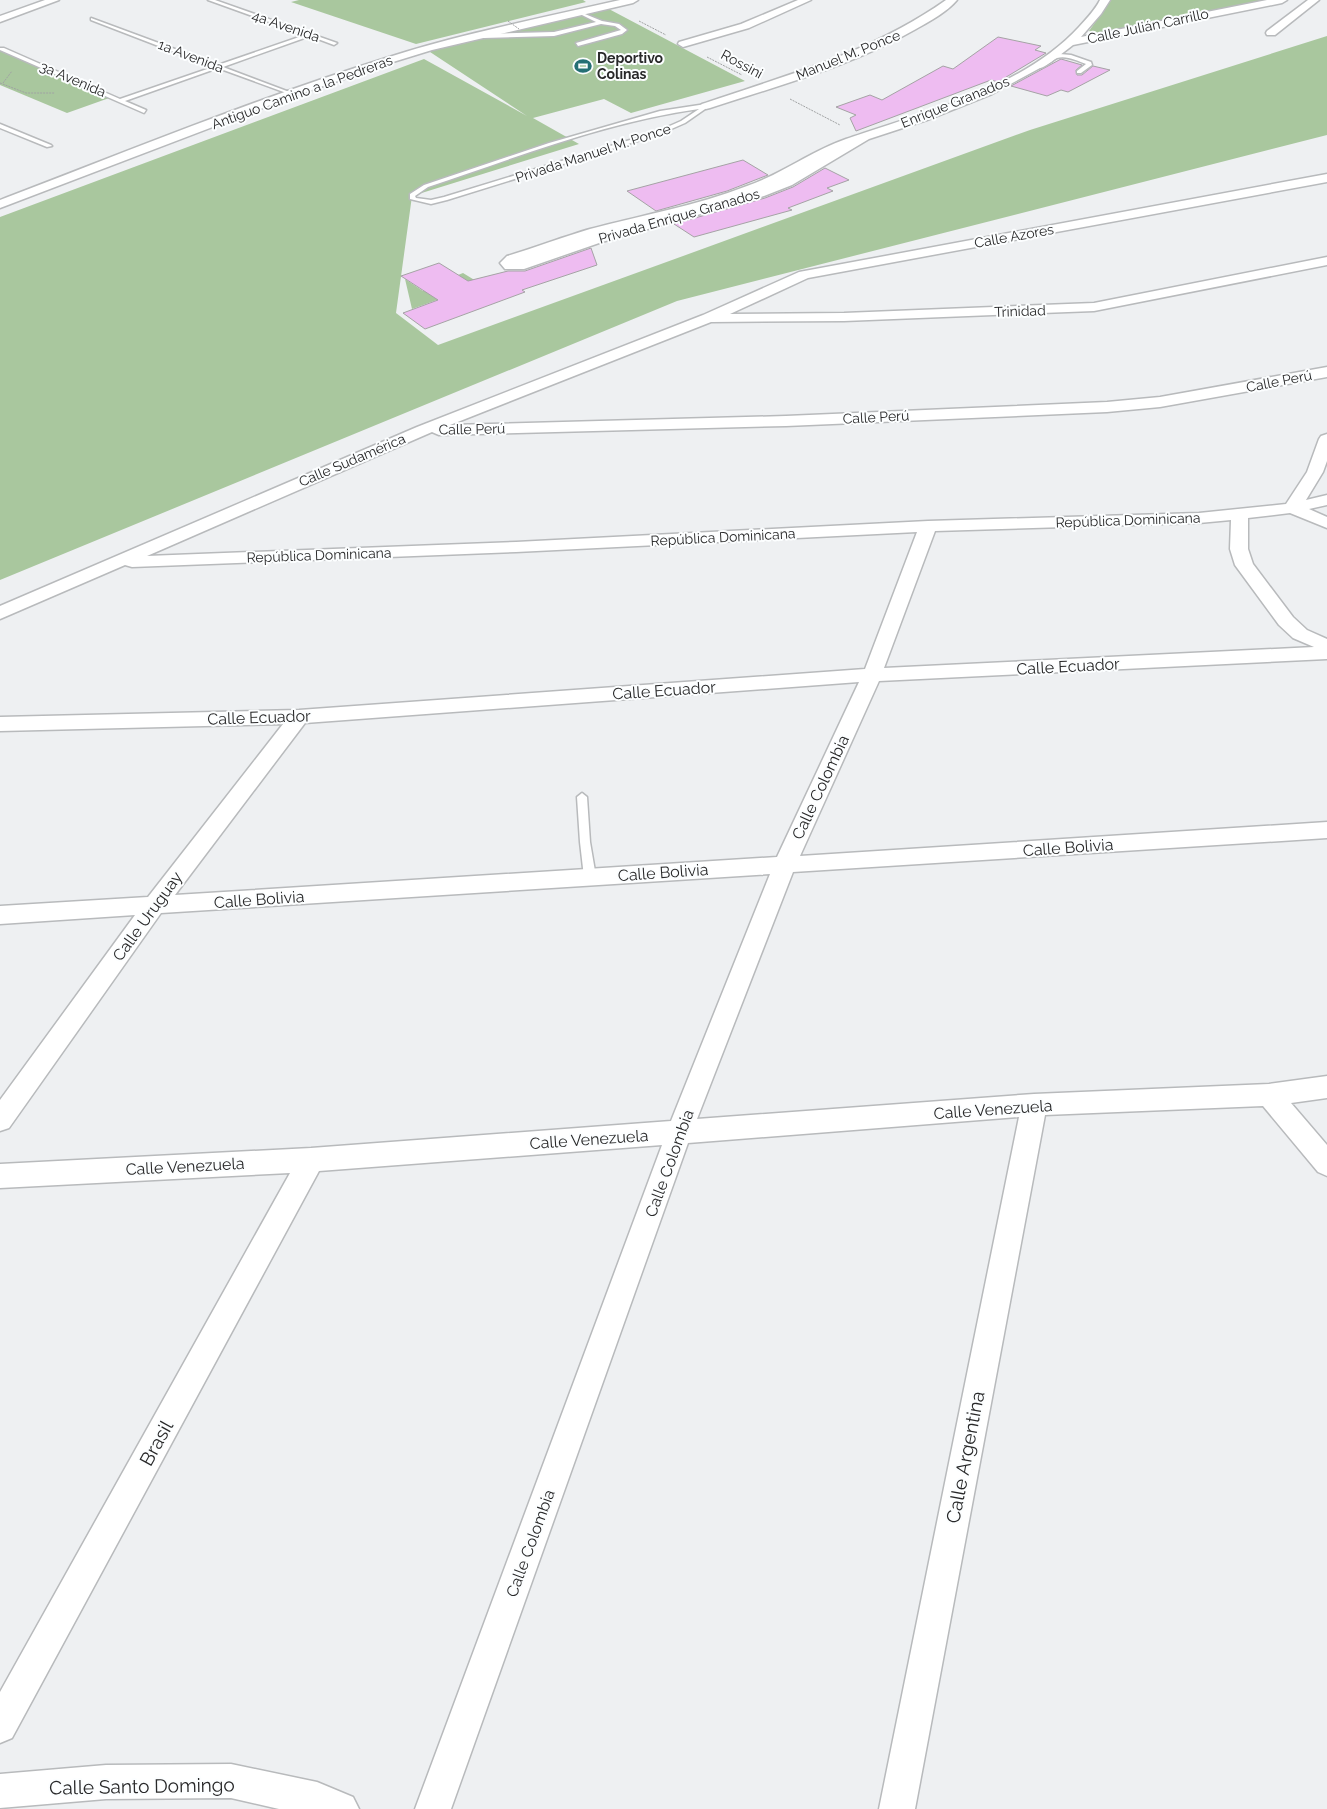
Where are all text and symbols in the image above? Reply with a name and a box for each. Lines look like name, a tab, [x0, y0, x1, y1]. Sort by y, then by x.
street label: Calle Julián Carrillo	[1086, 5, 1210, 47]
street label: 4a Avenida	[250, 7, 322, 45]
street label: Manuel M. Ponce	[794, 27, 902, 83]
street label: 1a Avenida	[156, 36, 226, 76]
street label: Rossini	[718, 46, 766, 82]
place label: Deportivo Colinas	[597, 50, 664, 82]
street label: Antiguo Camino a la Pedreras	[209, 52, 395, 132]
sports icon: Deportivo Colinas	[573, 56, 593, 76]
street label: 3a Avenida	[38, 58, 108, 100]
street label: Enrique Granados	[898, 73, 1012, 131]
street label: Privada Manuel M. Ponce	[513, 120, 673, 186]
street label: Privada Enrique Granados	[597, 185, 762, 247]
street label: Calle Azores	[973, 221, 1055, 251]
street label: Trinidad	[994, 302, 1046, 320]
street label: Calle Perú	[1245, 367, 1313, 395]
street label: Calle Perú	[842, 407, 910, 427]
street label: Calle Perú	[439, 420, 505, 438]
street label: Calle Sudamérica	[296, 430, 408, 490]
street label: República Dominicana	[1055, 509, 1201, 531]
street label: República Dominicana	[650, 525, 796, 549]
street label: República Dominicana	[246, 544, 392, 566]
street label: Calle Ecuador	[1016, 654, 1121, 679]
street label: Calle Ecuador	[612, 677, 717, 704]
street label: Calle Ecuador	[207, 706, 311, 729]
street label: Calle Colombia	[788, 732, 853, 842]
street label: Calle Bolivia	[1022, 835, 1114, 860]
street label: Calle Bolivia	[617, 860, 709, 885]
street label: Calle Uruguay	[109, 868, 186, 965]
street label: Calle Bolivia	[213, 887, 305, 912]
street label: Calle Venezuela	[933, 1096, 1053, 1123]
street label: Calle Colombia	[641, 1107, 698, 1220]
street label: Calle Venezuela	[529, 1126, 649, 1153]
street label: Calle Venezuela	[125, 1154, 245, 1179]
street label: Calle Argentina	[941, 1389, 989, 1525]
street label: Brasil	[135, 1416, 178, 1469]
street label: Calle Colombia	[502, 1487, 559, 1600]
street label: Calle Santo Domingo	[49, 1773, 235, 1799]

